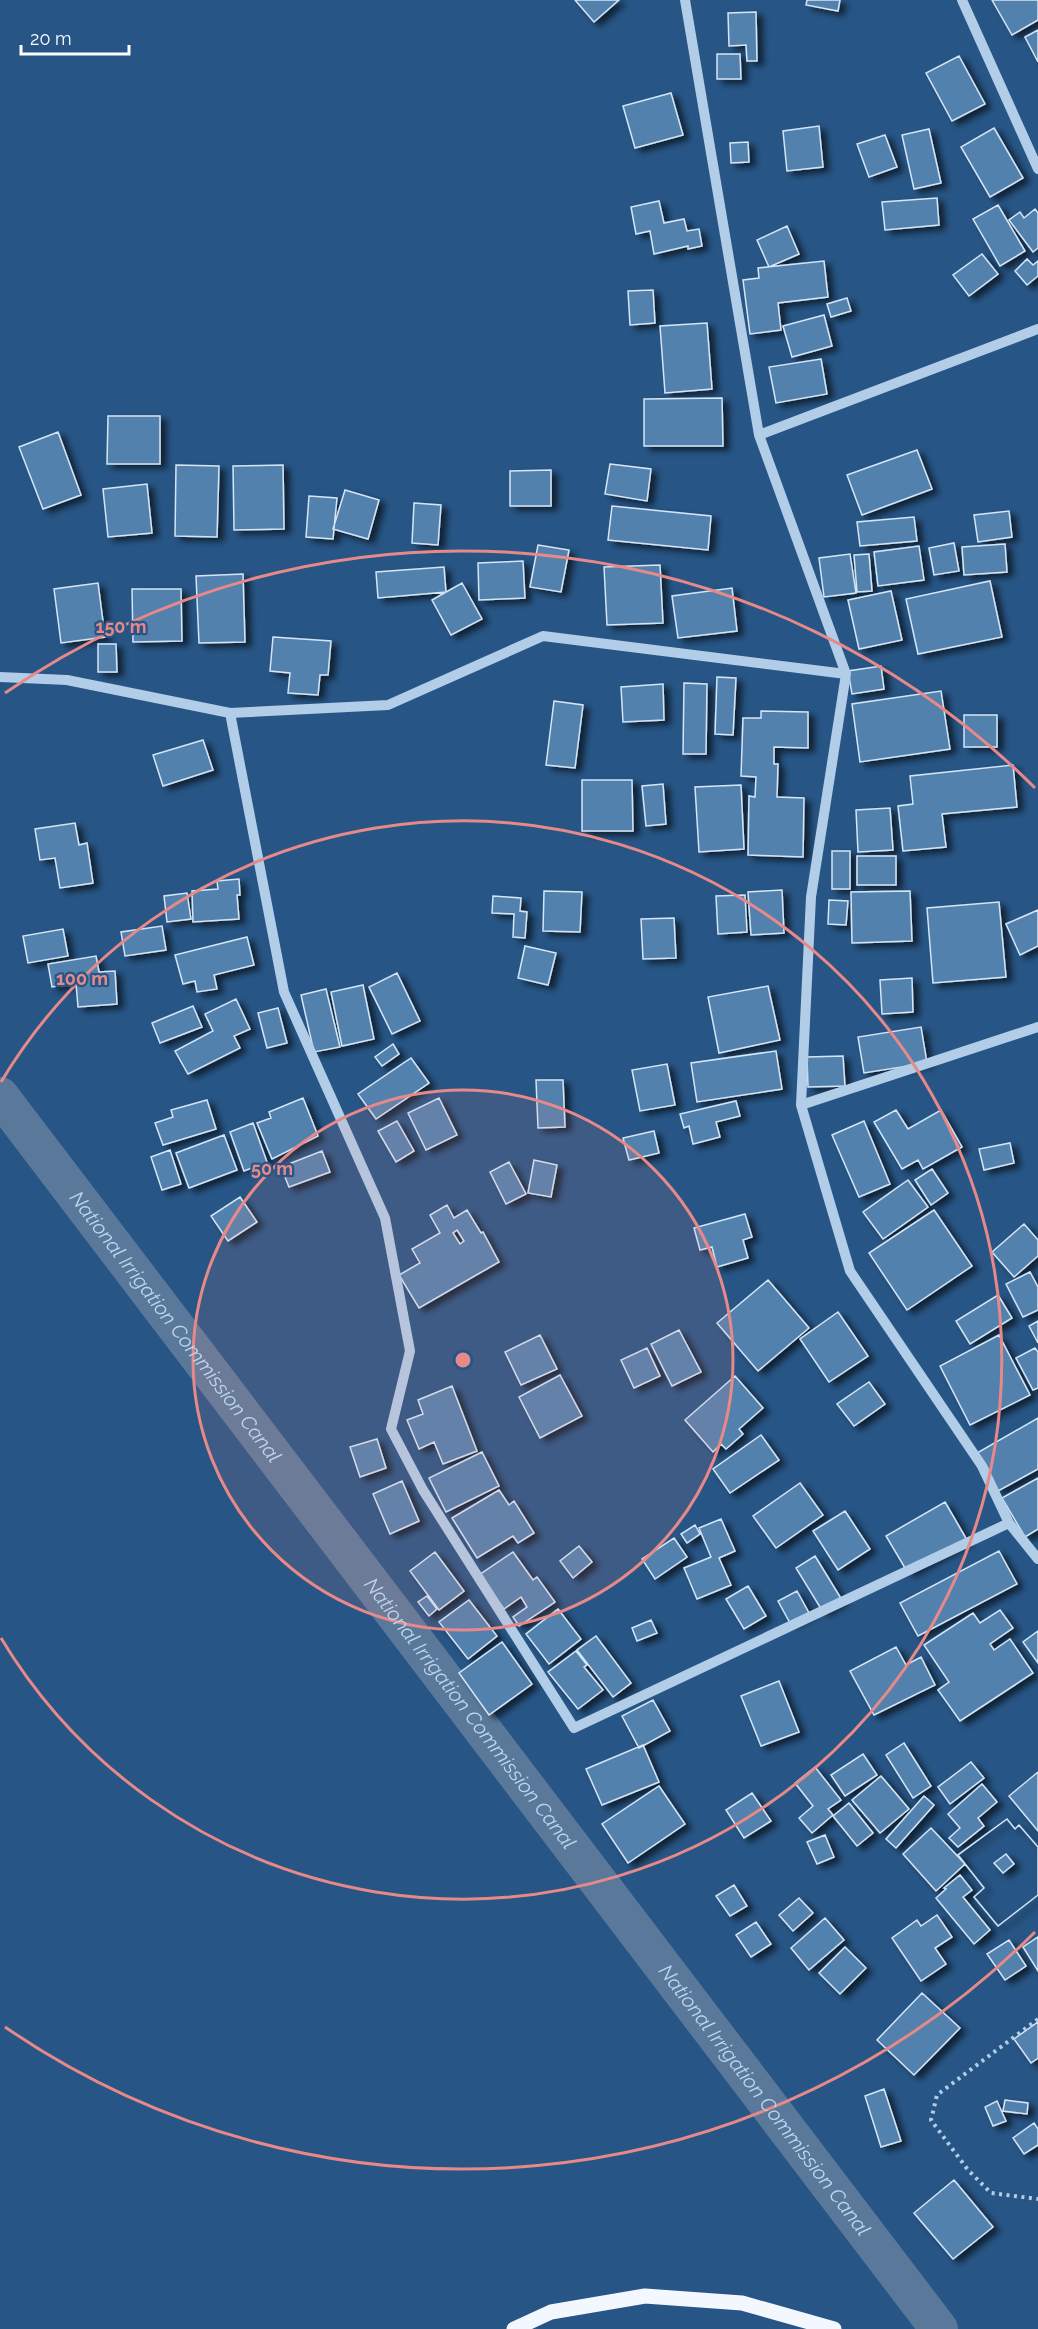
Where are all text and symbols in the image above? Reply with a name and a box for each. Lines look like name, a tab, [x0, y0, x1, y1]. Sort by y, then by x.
scale bar	[21, 18, 129, 56]
text: 20 m	[30, 28, 72, 49]
text: 150 m	[96, 616, 147, 637]
text: 100 m	[56, 968, 108, 989]
text: 50 m	[251, 1158, 293, 1179]
water label: National Irrigation Commission Canal	[65, 1186, 287, 1467]
centre of rings	[453, 1350, 473, 1370]
water label: National Irrigation Commission Canal	[359, 1573, 581, 1854]
water label: National Irrigation Commission Canal	[654, 1960, 876, 2240]

